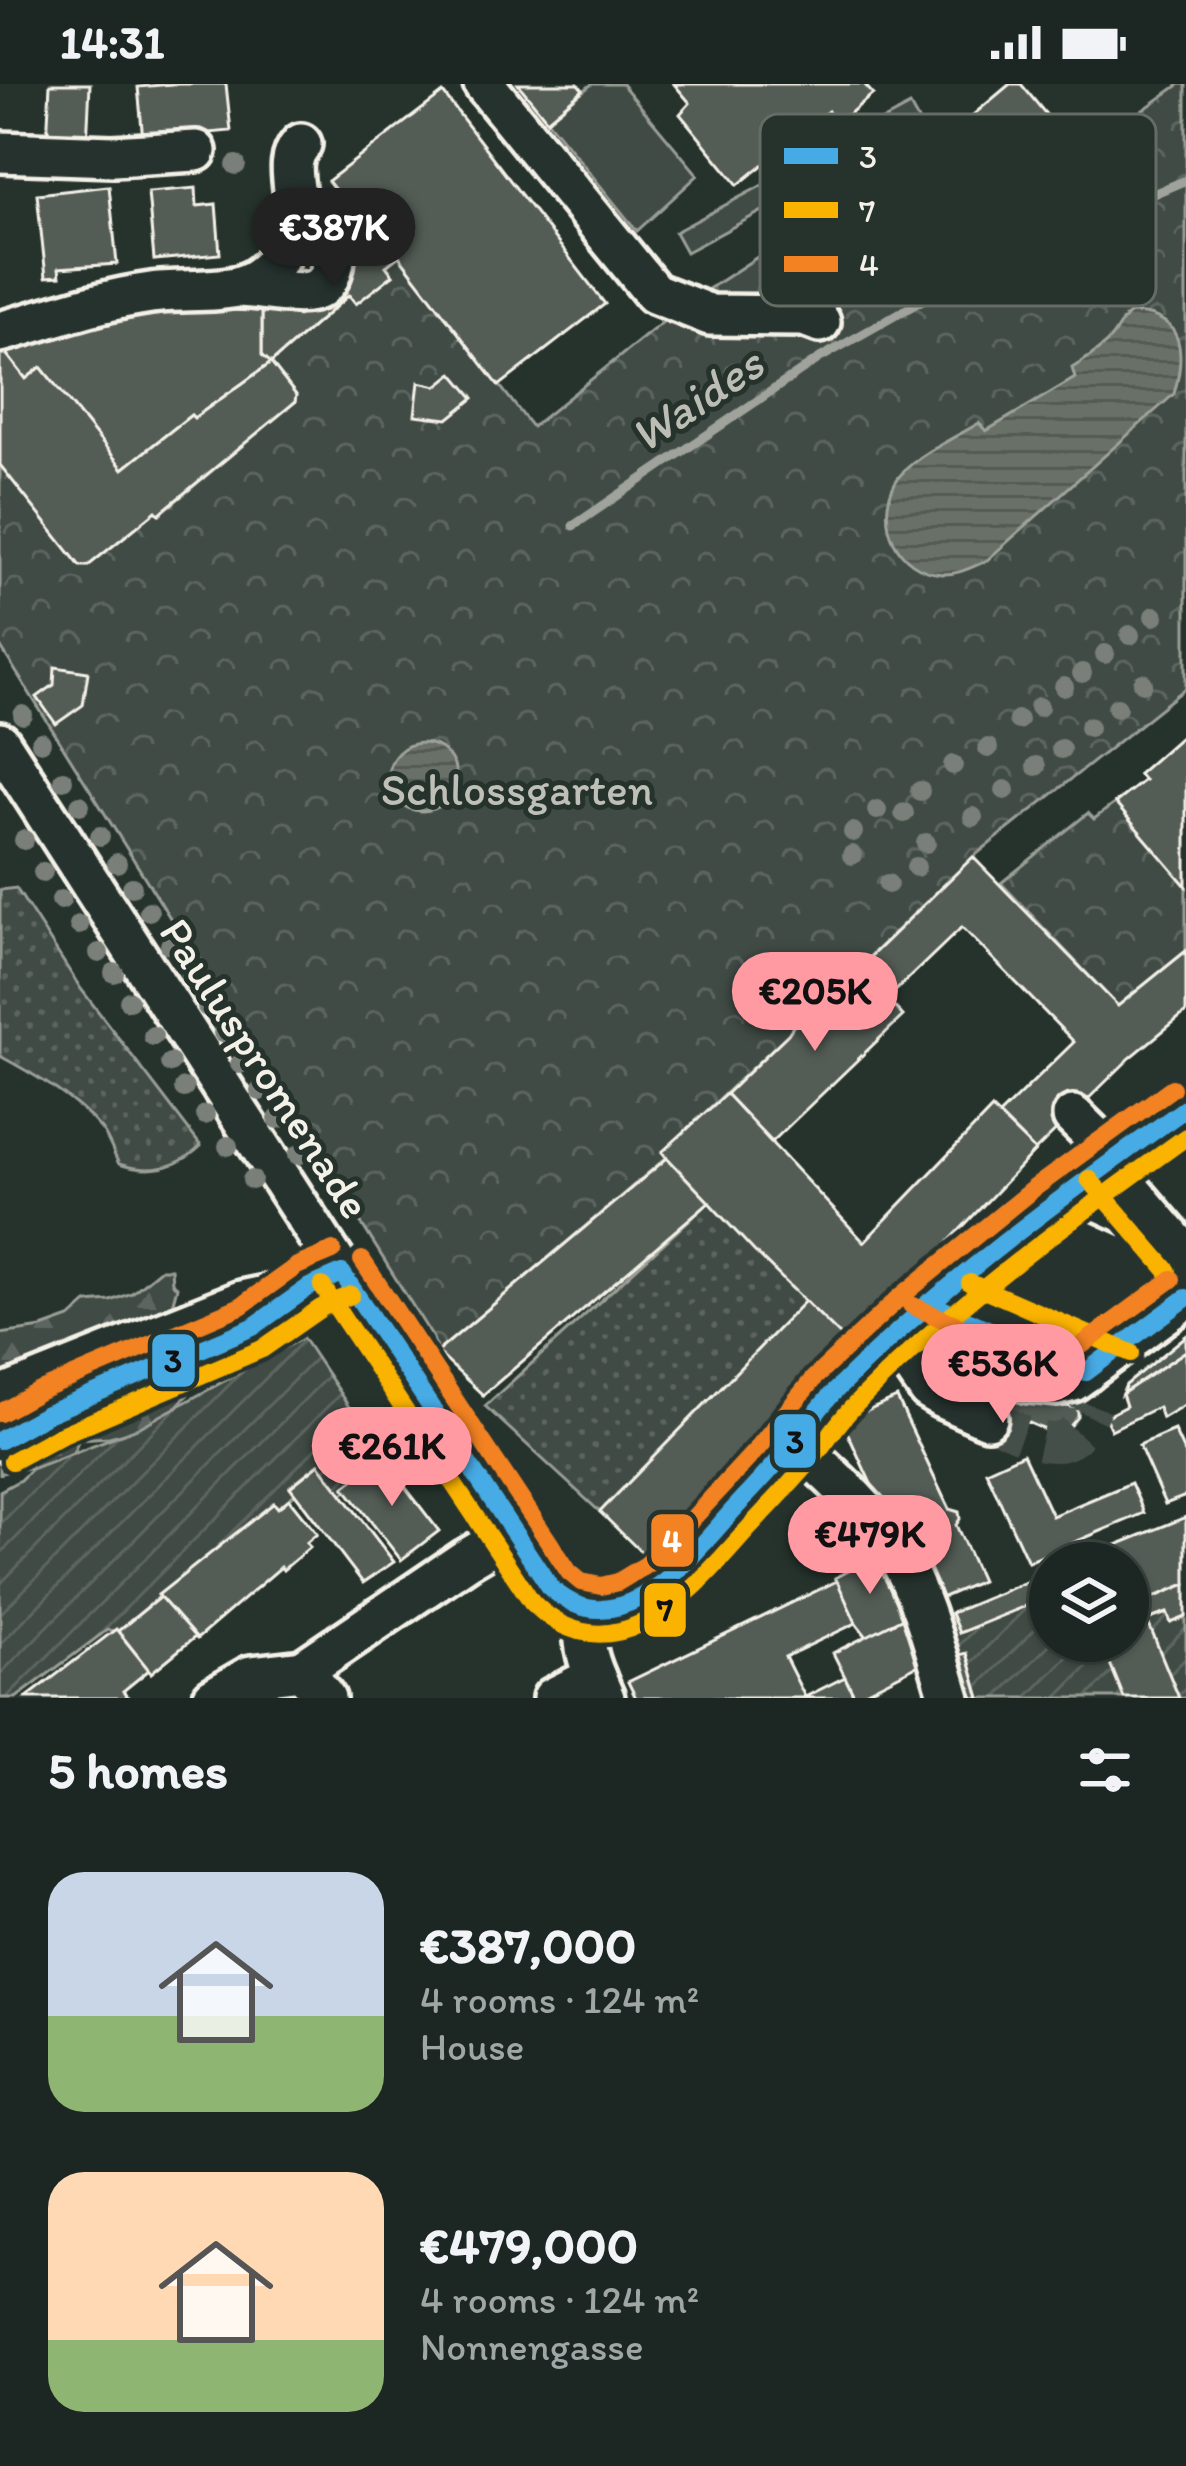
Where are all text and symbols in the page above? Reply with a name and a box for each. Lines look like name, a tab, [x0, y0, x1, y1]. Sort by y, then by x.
text: 14:31	[60, 15, 164, 69]
legend	[760, 114, 1156, 306]
text: 3	[859, 137, 877, 176]
pin: €387K	[250, 188, 418, 290]
text: 7	[859, 191, 875, 230]
text: €387K	[279, 203, 389, 250]
text: 4	[859, 245, 879, 284]
water label: Waides	[619, 333, 775, 464]
park label: Schlossgarten	[381, 762, 653, 816]
street label: Pauluspromenade	[149, 908, 383, 1228]
pin: €205K	[731, 952, 899, 1054]
text: €205K	[759, 967, 871, 1014]
pin: €536K	[919, 1324, 1087, 1426]
line badge: 3	[150, 1332, 197, 1389]
text: €536K	[948, 1339, 1058, 1386]
text: 3	[164, 1341, 182, 1380]
pin: €261K	[308, 1407, 476, 1509]
line badge: 3	[772, 1412, 818, 1470]
text: €261K	[339, 1422, 445, 1469]
text: 3	[786, 1422, 804, 1461]
pin: €479K	[786, 1495, 954, 1597]
text: €479K	[815, 1510, 925, 1557]
line badge: 4	[649, 1512, 696, 1569]
text: 4	[662, 1521, 682, 1560]
map controls	[1029, 1542, 1149, 1662]
button: layers	[1029, 1542, 1149, 1662]
line badge: 7	[642, 1581, 688, 1639]
text: 7	[656, 1590, 674, 1629]
icon: filters	[1072, 1737, 1138, 1803]
text: 5 homes	[48, 1740, 228, 1801]
text: €387,000	[420, 1915, 637, 1976]
icon: home	[144, 1920, 288, 2064]
text: 4 rooms · 124 m²	[420, 1976, 699, 2023]
text: House	[420, 2023, 524, 2070]
text: €479,000	[420, 2215, 638, 2276]
icon: home	[144, 2220, 288, 2364]
text: 4 rooms · 124 m²	[420, 2276, 699, 2323]
text: Nonnengasse	[420, 2323, 644, 2370]

